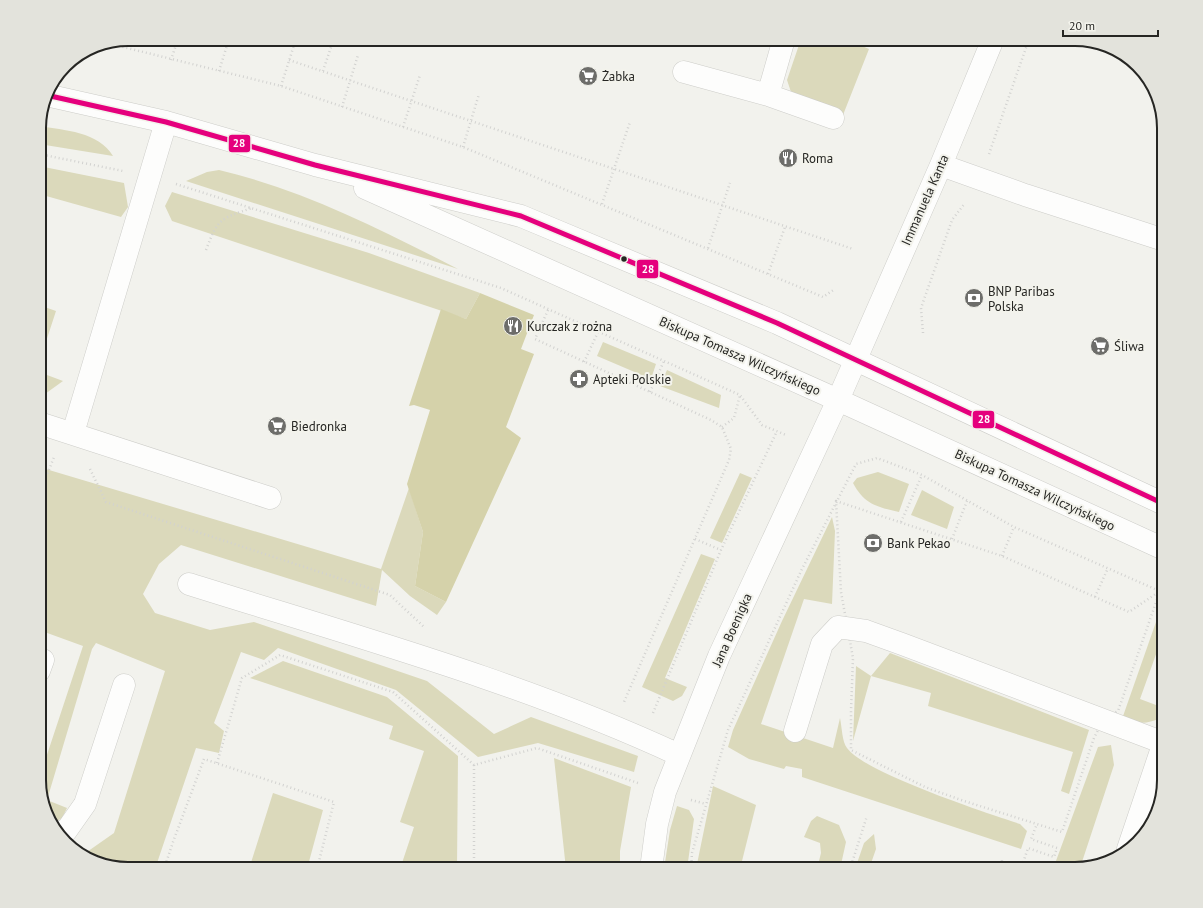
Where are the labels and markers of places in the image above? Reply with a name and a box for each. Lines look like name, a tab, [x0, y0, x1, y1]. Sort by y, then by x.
supermarket icon: Żabka	[577, 65, 599, 87]
place label: Żabka	[602, 68, 635, 85]
restaurant icon: Roma	[777, 147, 799, 169]
place label: Roma	[802, 150, 833, 167]
unlabelled marker	[619, 254, 629, 264]
place label: BNP Paribas Polska	[988, 283, 1055, 315]
bank icon: BNP Paribas Polska	[963, 287, 985, 309]
restaurant icon: Kurczak z rożna	[502, 315, 524, 337]
place label: Kurczak z rożna	[527, 318, 612, 335]
supermarket icon: Śliwa	[1089, 335, 1111, 357]
place label: Śliwa	[1114, 338, 1144, 355]
pharmacy icon: Apteki Polskie	[568, 368, 590, 390]
place label: Apteki Polskie	[593, 371, 671, 388]
supermarket icon: Biedronka	[266, 415, 288, 437]
place label: Biedronka	[291, 418, 347, 435]
bank icon: Bank Pekao	[862, 532, 884, 554]
place label: Bank Pekao	[887, 535, 951, 552]

